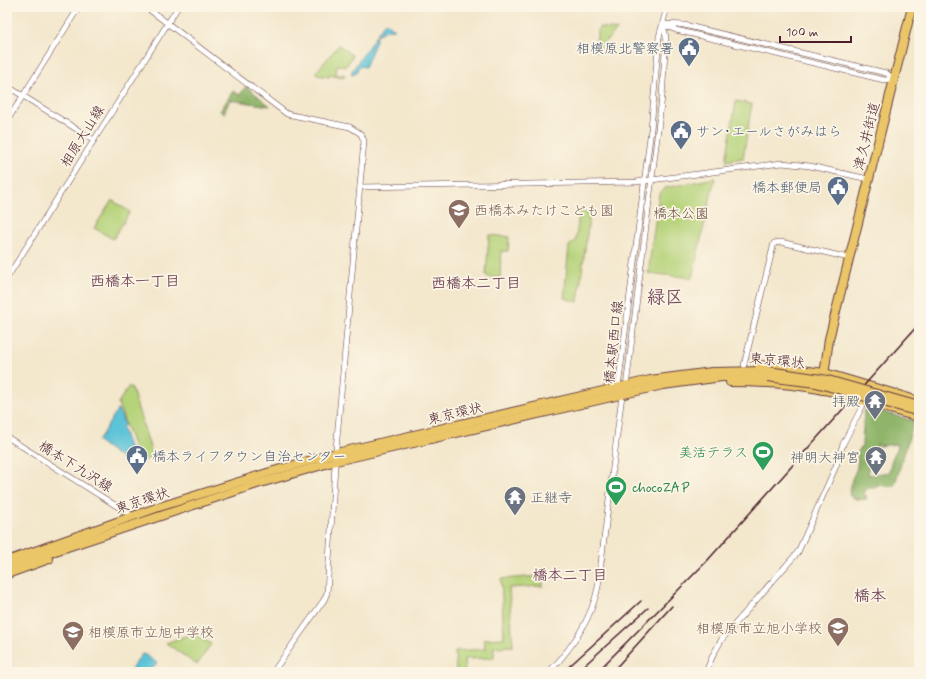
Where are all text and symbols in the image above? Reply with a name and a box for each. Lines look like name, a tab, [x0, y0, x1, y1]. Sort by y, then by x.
scale bar	[780, 18, 851, 44]
text: 100 m	[786, 25, 818, 41]
public building icon: 相模原北警察署	[676, 35, 702, 68]
place label: 相模原北警察署	[576, 40, 674, 58]
street label: 津久井街道	[850, 100, 884, 172]
street label: 相原大山線	[57, 102, 109, 171]
public building icon: サン･エールさがみはら	[668, 118, 694, 151]
place label: サン･エールさがみはら	[696, 123, 842, 141]
public building icon: 橋本郵便局	[825, 174, 851, 207]
place label: 橋本郵便局	[752, 179, 822, 197]
school or university icon: 西橋本みたけこども園	[446, 197, 472, 230]
place label: 西橋本みたけこども園	[474, 202, 614, 220]
park label: 橋本公園	[653, 205, 709, 223]
district label: 西橋本一丁目	[90, 272, 180, 292]
district label: 西橋本二丁目	[431, 274, 521, 294]
district label: 緑区	[647, 286, 683, 310]
street label: 橋本駅西口線	[601, 299, 627, 385]
street label: 東京環状	[748, 350, 806, 372]
temple icon: 拝殿	[862, 388, 888, 421]
place label: 拝殿	[832, 393, 860, 411]
street label: 東京環状	[426, 399, 485, 429]
street label: 橋本下九沢線	[35, 437, 116, 497]
sports icon: 美活テラス	[750, 439, 776, 472]
public building icon: 橋本ライフタウン自治センター	[124, 443, 150, 476]
place label: 美活テラス	[679, 444, 748, 462]
temple icon: 神明大神宮	[863, 444, 889, 477]
place label: 橋本ライフタウン自治センター	[152, 448, 347, 466]
place label: 神明大神宮	[790, 449, 860, 467]
sports icon: chocoZAP	[603, 474, 629, 507]
place label: chocoZAP	[632, 479, 690, 497]
street label: 東京環状	[113, 484, 172, 518]
temple icon: 正継寺	[502, 484, 528, 517]
place label: 正継寺	[530, 489, 572, 507]
district label: 橋本二丁目	[532, 566, 608, 586]
district label: 橋本	[854, 586, 886, 607]
school or university icon: 相模原市立旭小学校	[825, 615, 851, 648]
school or university icon: 相模原市立旭中学校	[60, 619, 86, 652]
place label: 相模原市立旭小学校	[696, 620, 822, 638]
place label: 相模原市立旭中学校	[88, 624, 214, 642]

